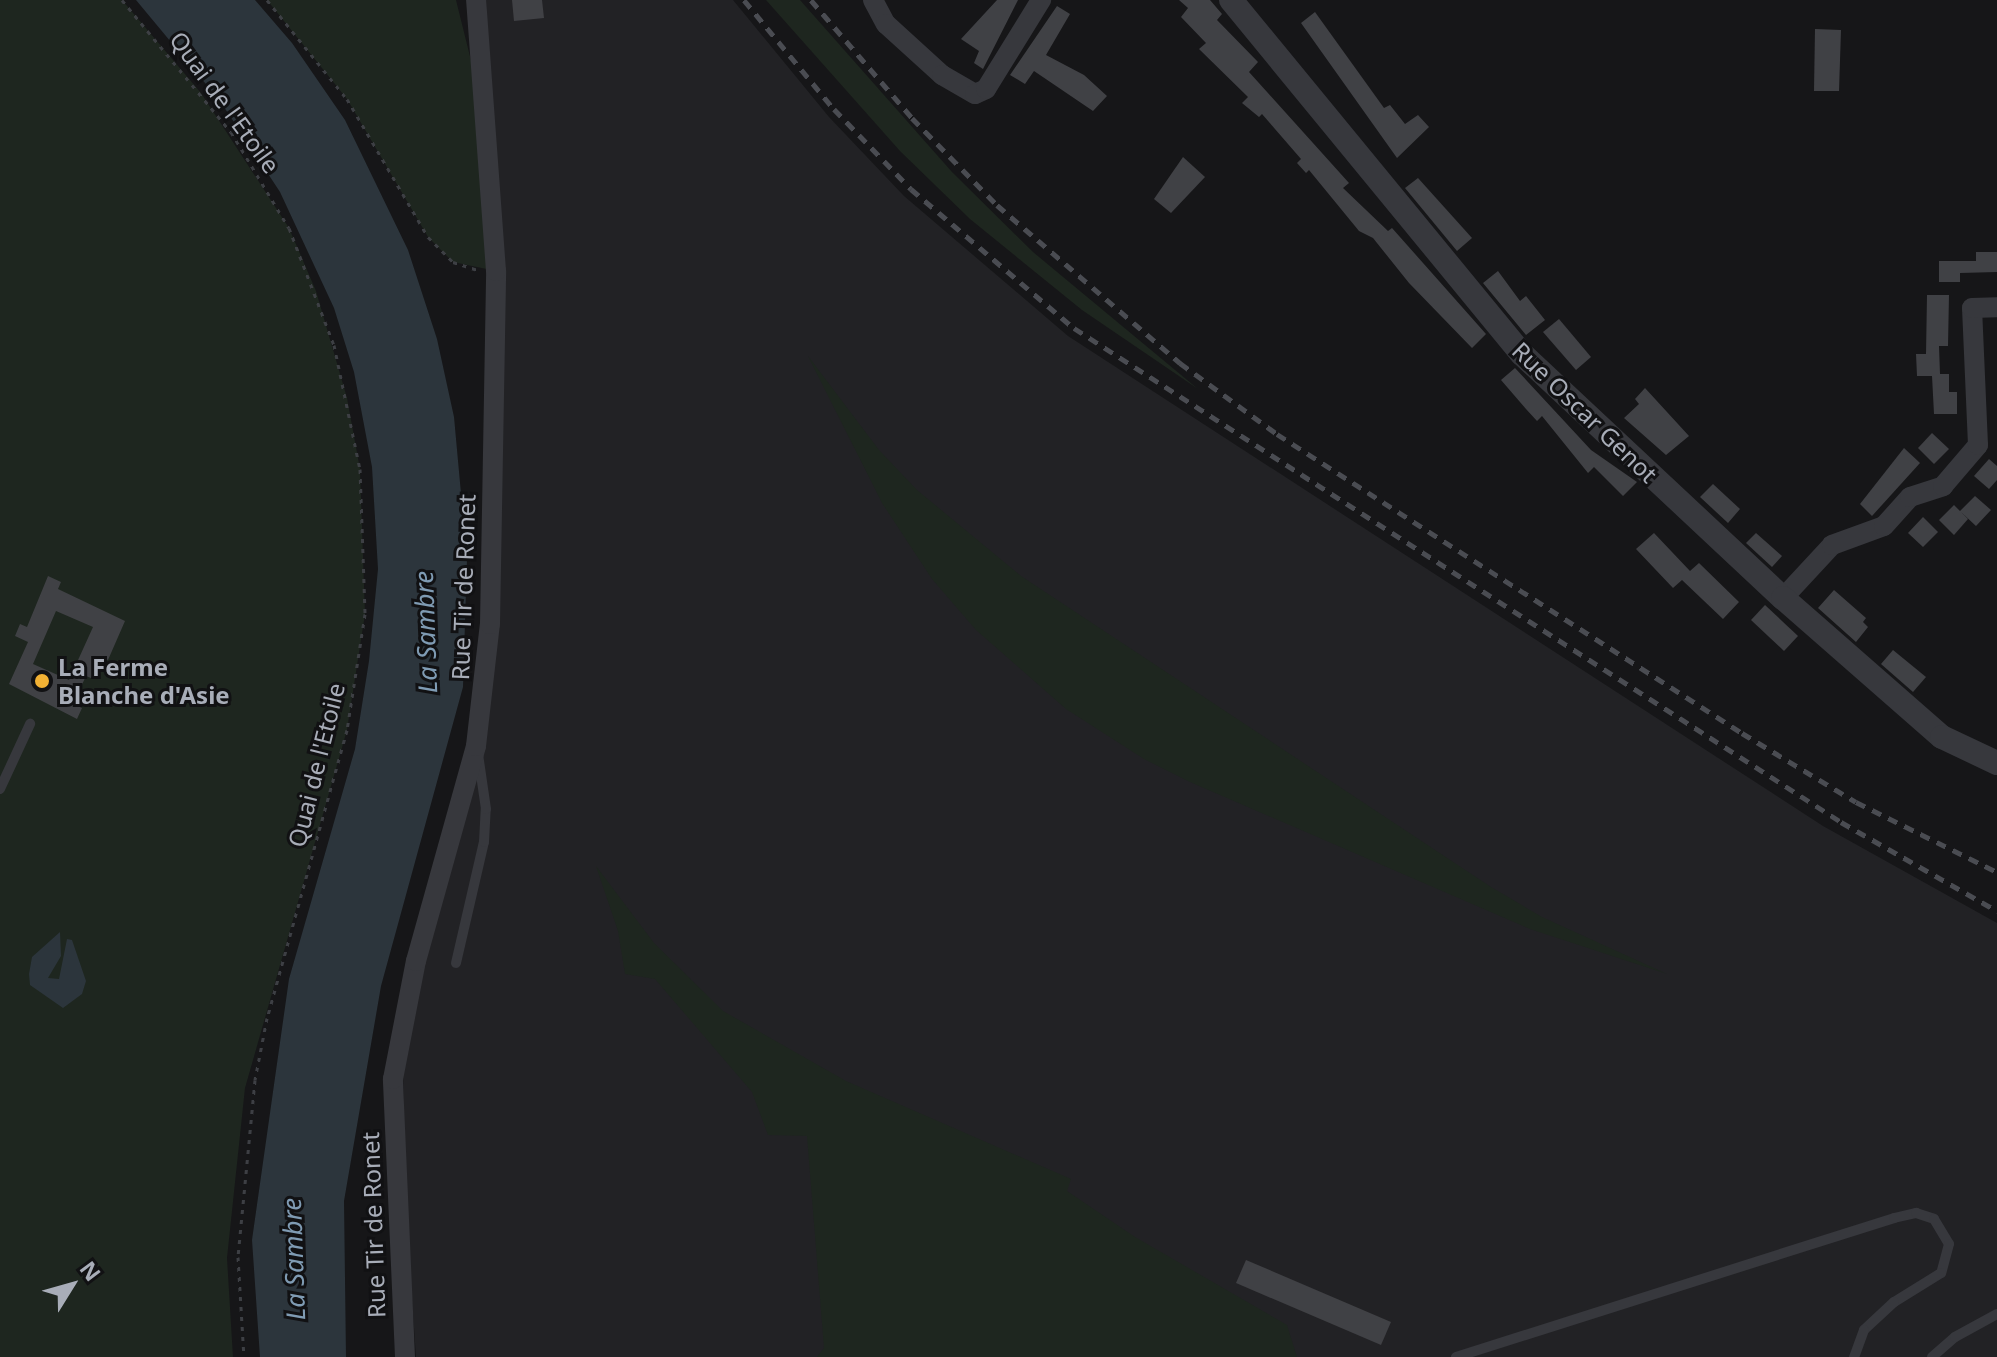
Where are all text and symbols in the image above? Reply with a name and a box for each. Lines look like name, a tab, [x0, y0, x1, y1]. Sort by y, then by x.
street label: Quai de l'Etoile	[164, 26, 286, 178]
street label: Rue Oscar Genot	[1507, 336, 1663, 488]
street label: Rue Tir de Ronet	[445, 493, 481, 681]
water label: La Sambre	[408, 570, 444, 694]
place label: La Ferme Blanche d'Asie	[58, 653, 230, 709]
marker: La Ferme Blanche d'Asie	[33, 672, 51, 690]
street label: Quai de l'Etoile	[282, 680, 350, 850]
street label: Rue Tir de Ronet	[355, 1131, 391, 1319]
water label: La Sambre	[276, 1197, 312, 1321]
north arrow	[32, 1245, 112, 1325]
text: N	[74, 1254, 109, 1287]

